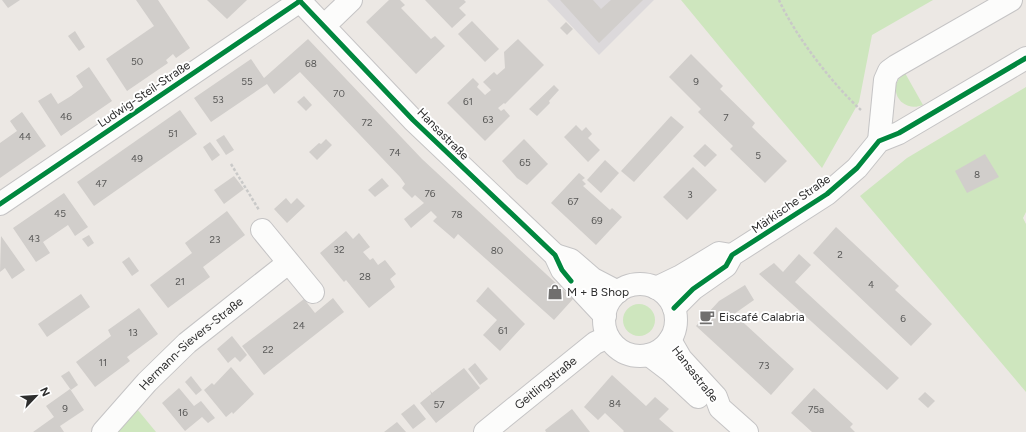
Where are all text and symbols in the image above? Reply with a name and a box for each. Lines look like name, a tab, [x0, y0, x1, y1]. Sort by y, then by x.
house number: 50	[131, 55, 143, 68]
house number: 68	[305, 57, 317, 70]
street label: Ludwig-Steil-Straße	[95, 58, 193, 130]
house number: 55	[241, 75, 253, 88]
house number: 9	[693, 75, 699, 88]
house number: 70	[333, 87, 345, 100]
house number: 53	[212, 93, 224, 106]
house number: 61	[463, 95, 473, 108]
street label: Hansastraße	[414, 105, 472, 163]
house number: 46	[60, 110, 72, 123]
house number: 7	[723, 111, 729, 124]
house number: 63	[482, 113, 494, 126]
house number: 72	[362, 116, 372, 129]
house number: 51	[168, 127, 178, 140]
house number: 44	[19, 130, 31, 143]
house number: 74	[389, 146, 401, 159]
house number: 5	[755, 149, 761, 162]
house number: 49	[131, 152, 143, 165]
house number: 65	[519, 156, 531, 169]
house number: 8	[974, 168, 980, 181]
street label: Märkische Straße	[749, 171, 833, 236]
house number: 47	[95, 177, 107, 190]
house number: 76	[424, 187, 436, 200]
house number: 3	[687, 188, 693, 201]
house number: 67	[567, 195, 579, 208]
house number: 45	[54, 207, 66, 220]
house number: 78	[451, 208, 463, 221]
house number: 69	[591, 214, 603, 227]
house number: 43	[28, 232, 40, 245]
house number: 23	[209, 233, 221, 246]
house number: 32	[333, 243, 345, 256]
house number: 80	[491, 244, 503, 257]
house number: 2	[837, 248, 843, 261]
house number: 28	[359, 270, 371, 283]
house number: 21	[175, 275, 185, 288]
house number: 4	[868, 278, 874, 291]
shop icon: M + B Shop	[546, 283, 564, 301]
place label: M + B Shop	[567, 285, 629, 299]
street label: Hermann-Sievers-Straße	[136, 294, 246, 393]
cafe icon: Eiscafé Calabria	[698, 308, 716, 326]
place label: Eiscafé Calabria	[719, 310, 805, 324]
house number: 6	[900, 312, 906, 325]
house number: 24	[293, 319, 305, 332]
house number: 61	[498, 324, 508, 337]
house number: 13	[128, 326, 138, 339]
house number: 22	[262, 343, 274, 356]
street label: Hansastraße	[669, 343, 721, 405]
street label: Geitlingstraße	[512, 353, 580, 412]
house number: 11	[99, 356, 107, 369]
house number: 73	[759, 359, 769, 372]
north arrow	[16, 376, 56, 416]
text: N	[37, 385, 52, 399]
house number: 84	[609, 397, 621, 410]
house number: 57	[433, 398, 445, 411]
house number: 9	[62, 402, 68, 415]
house number: 75a	[808, 403, 824, 416]
house number: 16	[178, 406, 188, 419]

